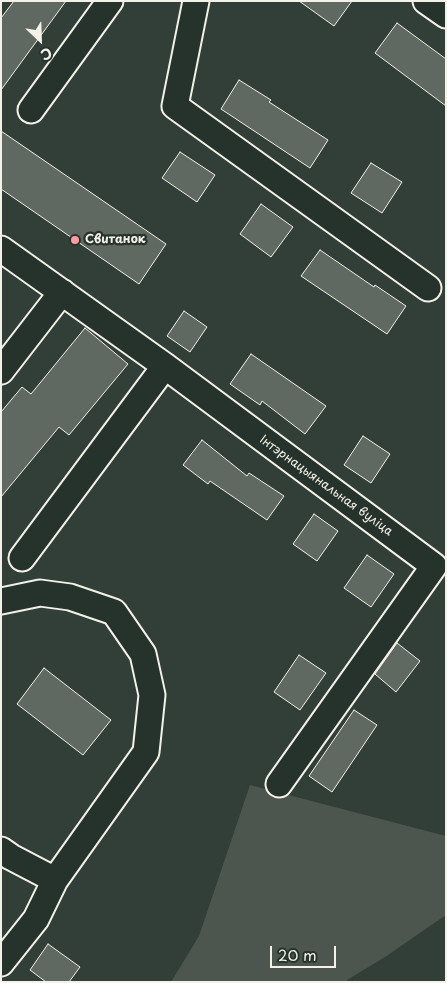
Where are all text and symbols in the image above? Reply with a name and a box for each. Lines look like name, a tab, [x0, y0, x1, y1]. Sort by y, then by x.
north arrow	[15, 15, 65, 65]
text: С	[37, 42, 55, 66]
place label: Свитанок	[85, 233, 145, 247]
marker: Свитанок	[69, 234, 81, 246]
street label: Інтэрнацыянальная вуліца	[257, 433, 395, 539]
scale bar	[272, 936, 338, 968]
text: 20 m	[278, 943, 317, 966]

